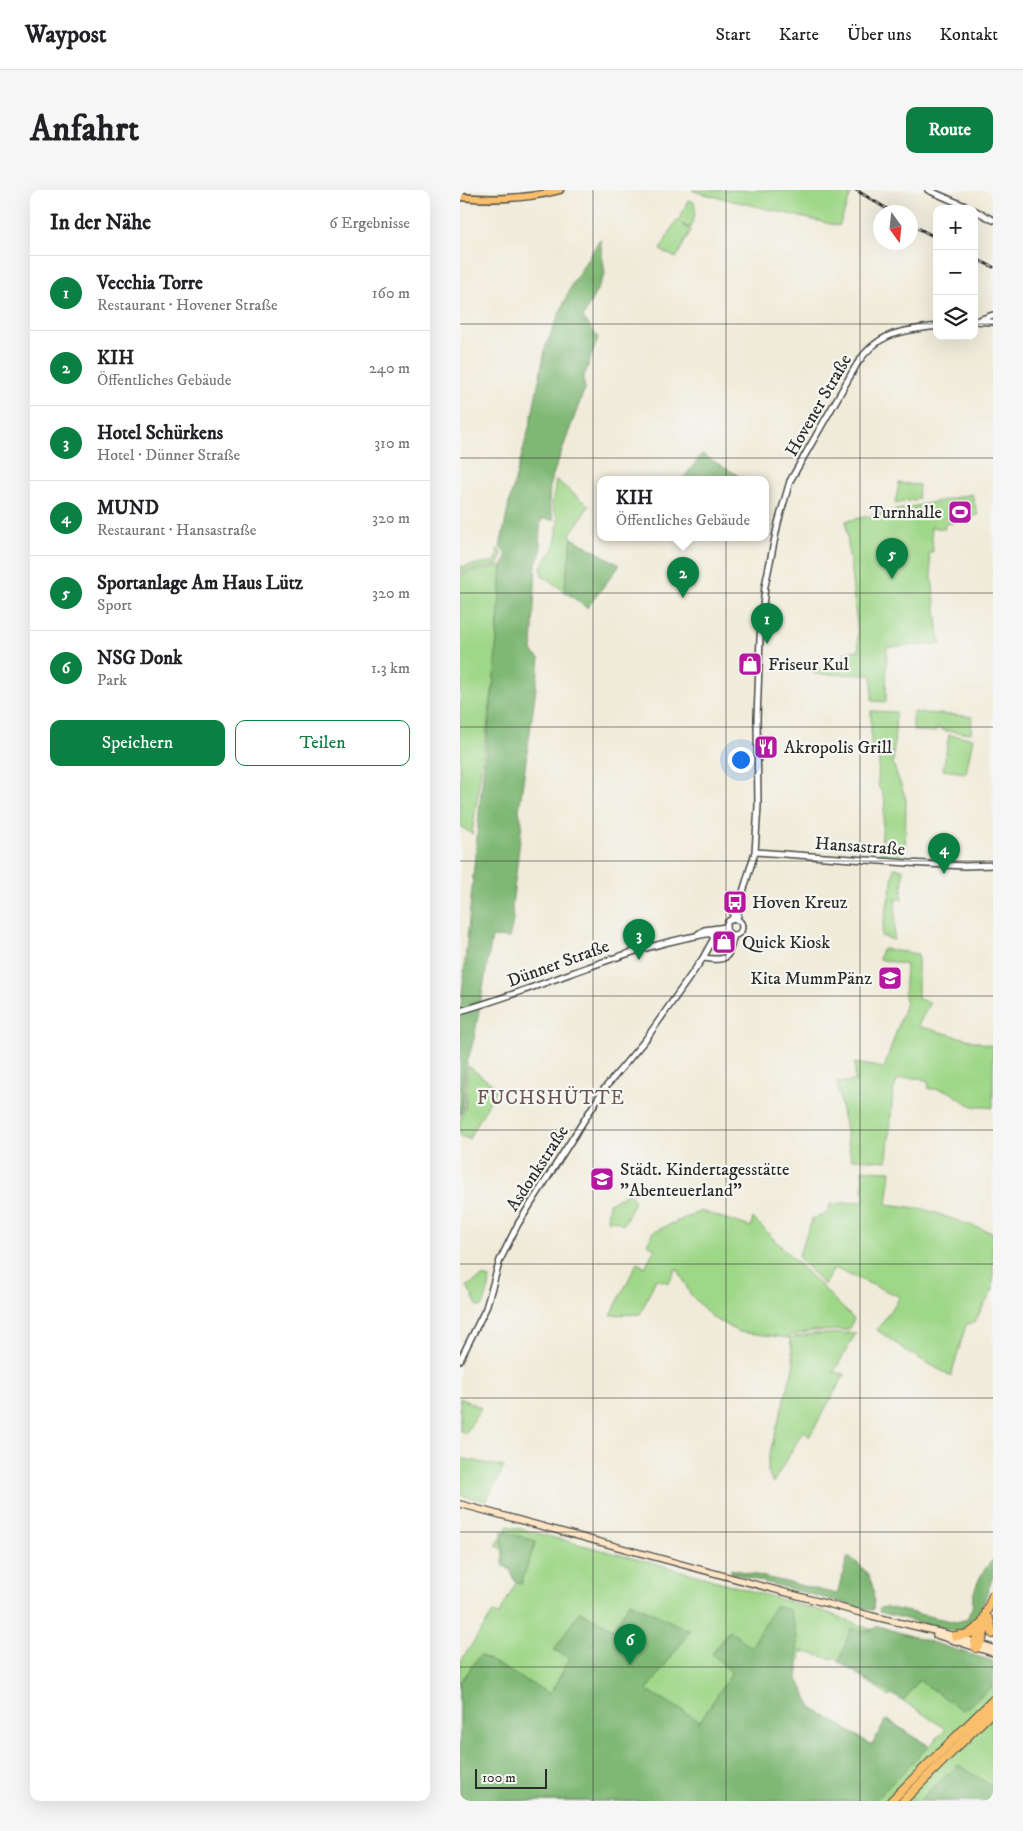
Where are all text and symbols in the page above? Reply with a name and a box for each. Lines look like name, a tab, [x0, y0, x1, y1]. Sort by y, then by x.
text: Waypost	[25, 20, 106, 50]
text: Start	[715, 24, 751, 46]
text: Karte	[779, 24, 819, 46]
text: Über uns	[847, 24, 911, 46]
text: Kontakt	[939, 24, 998, 46]
button: Route	[906, 107, 993, 153]
text: Anfahrt	[30, 108, 139, 152]
north arrow	[873, 205, 918, 250]
map controls	[933, 205, 978, 340]
button: +	[933, 205, 978, 250]
text: In der Nähe	[50, 210, 151, 236]
text: 6 Ergebnisse	[329, 213, 410, 233]
button: −	[933, 250, 978, 295]
text: Vecchia Torre	[97, 272, 203, 295]
text: 1	[63, 283, 69, 303]
text: 160 m	[372, 283, 410, 303]
text: Restaurant · Hovener Straße	[97, 295, 278, 315]
button: layers	[933, 295, 978, 340]
text: KIH	[97, 347, 134, 370]
street label: Hovener Straße	[781, 351, 857, 460]
text: 2	[62, 358, 70, 378]
text: 240 m	[369, 358, 410, 378]
text: Öffentliches Gebäude	[97, 370, 231, 390]
text: Hotel Schürkens	[97, 422, 223, 445]
text: 3	[63, 433, 69, 453]
text: 310 m	[374, 433, 410, 453]
text: Hotel · Dünner Straße	[97, 445, 240, 465]
popup	[597, 476, 769, 541]
text: KIH	[616, 487, 653, 510]
text: MUND	[97, 497, 159, 520]
sports icon: Turnhalle	[947, 499, 973, 525]
place label: Turnhalle	[870, 502, 942, 524]
text: 4	[61, 508, 71, 528]
text: 320 m	[372, 508, 410, 528]
text: Öffentliches Gebäude	[616, 510, 750, 530]
text: Restaurant · Hansastraße	[97, 520, 256, 540]
pin: 5	[876, 538, 908, 579]
pin: 2	[667, 557, 699, 598]
text: Sportanlage Am Haus Lütz	[97, 572, 303, 595]
text: 5	[62, 583, 70, 603]
text: 320 m	[372, 583, 410, 603]
text: Sport	[97, 595, 132, 615]
pin: 1	[751, 603, 783, 644]
text: NSG Donk	[97, 647, 183, 670]
shop icon: Friseur Kul	[737, 651, 763, 677]
place label: Friseur Kul	[768, 654, 849, 676]
text: 6	[62, 658, 70, 678]
text: 1.3 km	[371, 658, 410, 678]
text: Park	[97, 670, 127, 690]
button: Speichern	[50, 720, 225, 766]
button: Teilen	[235, 720, 410, 766]
restaurant icon: Akropolis Grill	[753, 734, 779, 760]
place label: Akropolis Grill	[784, 737, 893, 759]
your location	[728, 747, 754, 773]
street label: Hansastraße	[814, 833, 906, 861]
pin: 4	[928, 833, 960, 874]
bus stop icon: Hoven Kreuz	[722, 889, 748, 915]
place label: Hoven Kreuz	[752, 892, 848, 914]
pin: 3	[623, 919, 655, 960]
shop icon: Quick Kiosk	[711, 929, 737, 955]
place label: Quick Kiosk	[742, 932, 830, 954]
street label: Dünner Straße	[504, 935, 612, 993]
school or university icon: Kita MummPänz	[877, 965, 903, 991]
place label: Kita MummPänz	[750, 968, 872, 990]
district label: FUCHSHÜTTE	[477, 1086, 625, 1110]
street label: Asdonkstraße	[502, 1121, 574, 1216]
place label: Städt. Kindertagesstätte "Abenteuerland"	[620, 1159, 790, 1202]
school or university icon: Städt. Kindertagesstätte "Abenteuerland"	[589, 1166, 615, 1192]
pin: 6	[614, 1624, 646, 1665]
scale bar	[475, 1766, 548, 1789]
text: 100 m	[482, 1769, 516, 1787]

